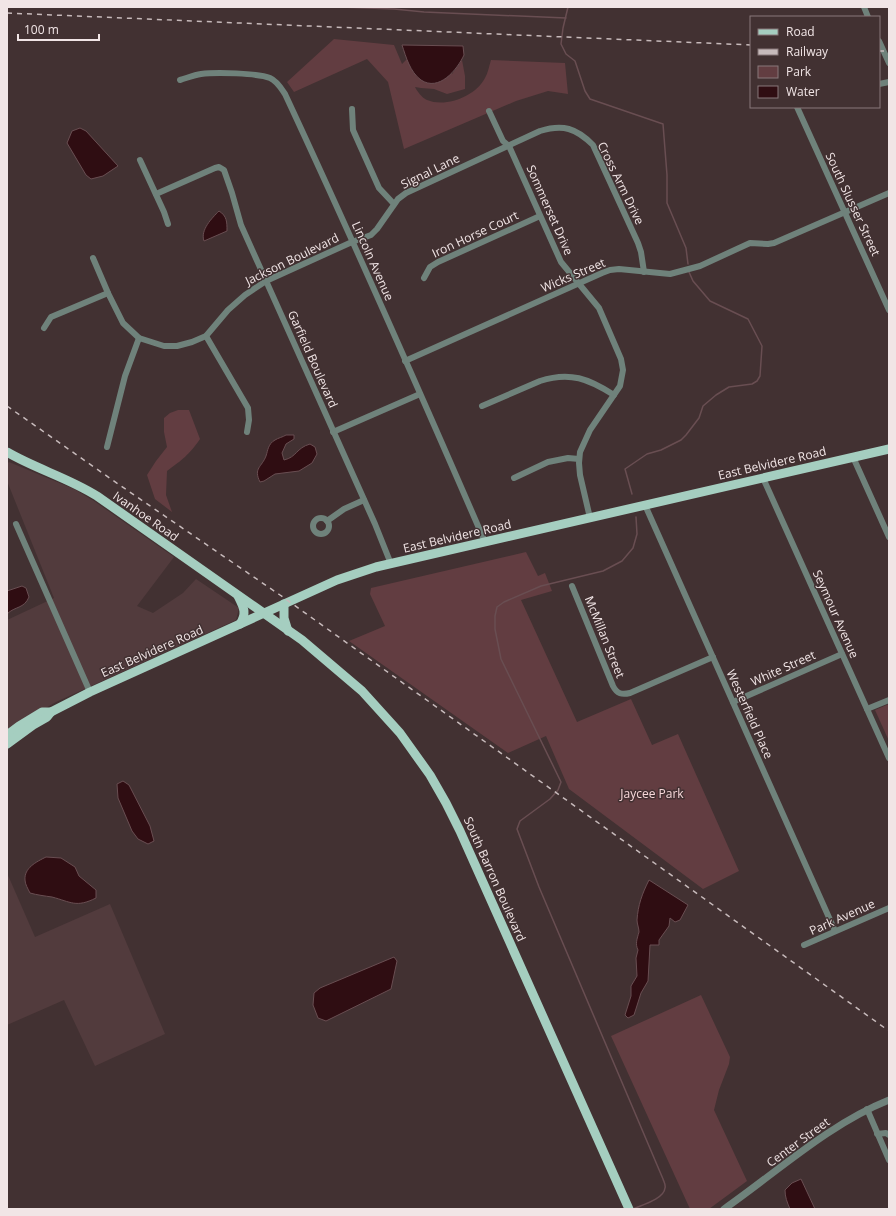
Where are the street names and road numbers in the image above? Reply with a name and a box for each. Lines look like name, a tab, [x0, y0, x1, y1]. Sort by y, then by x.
street label: Cross Arm Drive	[594, 139, 649, 228]
street label: Signal Lane	[398, 149, 462, 193]
street label: South Slusser Street	[822, 149, 884, 259]
street label: Sommerset Drive	[523, 162, 578, 258]
street label: Iron Horse Court	[429, 206, 521, 262]
street label: Lincoln Avenue	[348, 219, 398, 303]
street label: Jackson Boulevard	[241, 229, 342, 290]
street label: Wicks Street	[538, 254, 608, 296]
street label: Garfield Boulevard	[284, 308, 342, 410]
street label: East Belvidere Road	[716, 442, 828, 484]
street label: Ivanhoe Road	[110, 487, 182, 545]
street label: East Belvidere Road	[401, 515, 513, 557]
street label: Seymour Avenue	[809, 567, 863, 661]
street label: McMillan Street	[581, 593, 629, 681]
street label: East Belvidere Road	[98, 621, 206, 681]
street label: White Street	[748, 646, 818, 690]
street label: Westerfield Place	[723, 667, 777, 762]
street label: South Barron Boulevard	[460, 814, 530, 944]
street label: Park Avenue	[807, 895, 878, 939]
street label: Center Street	[763, 1113, 833, 1171]

